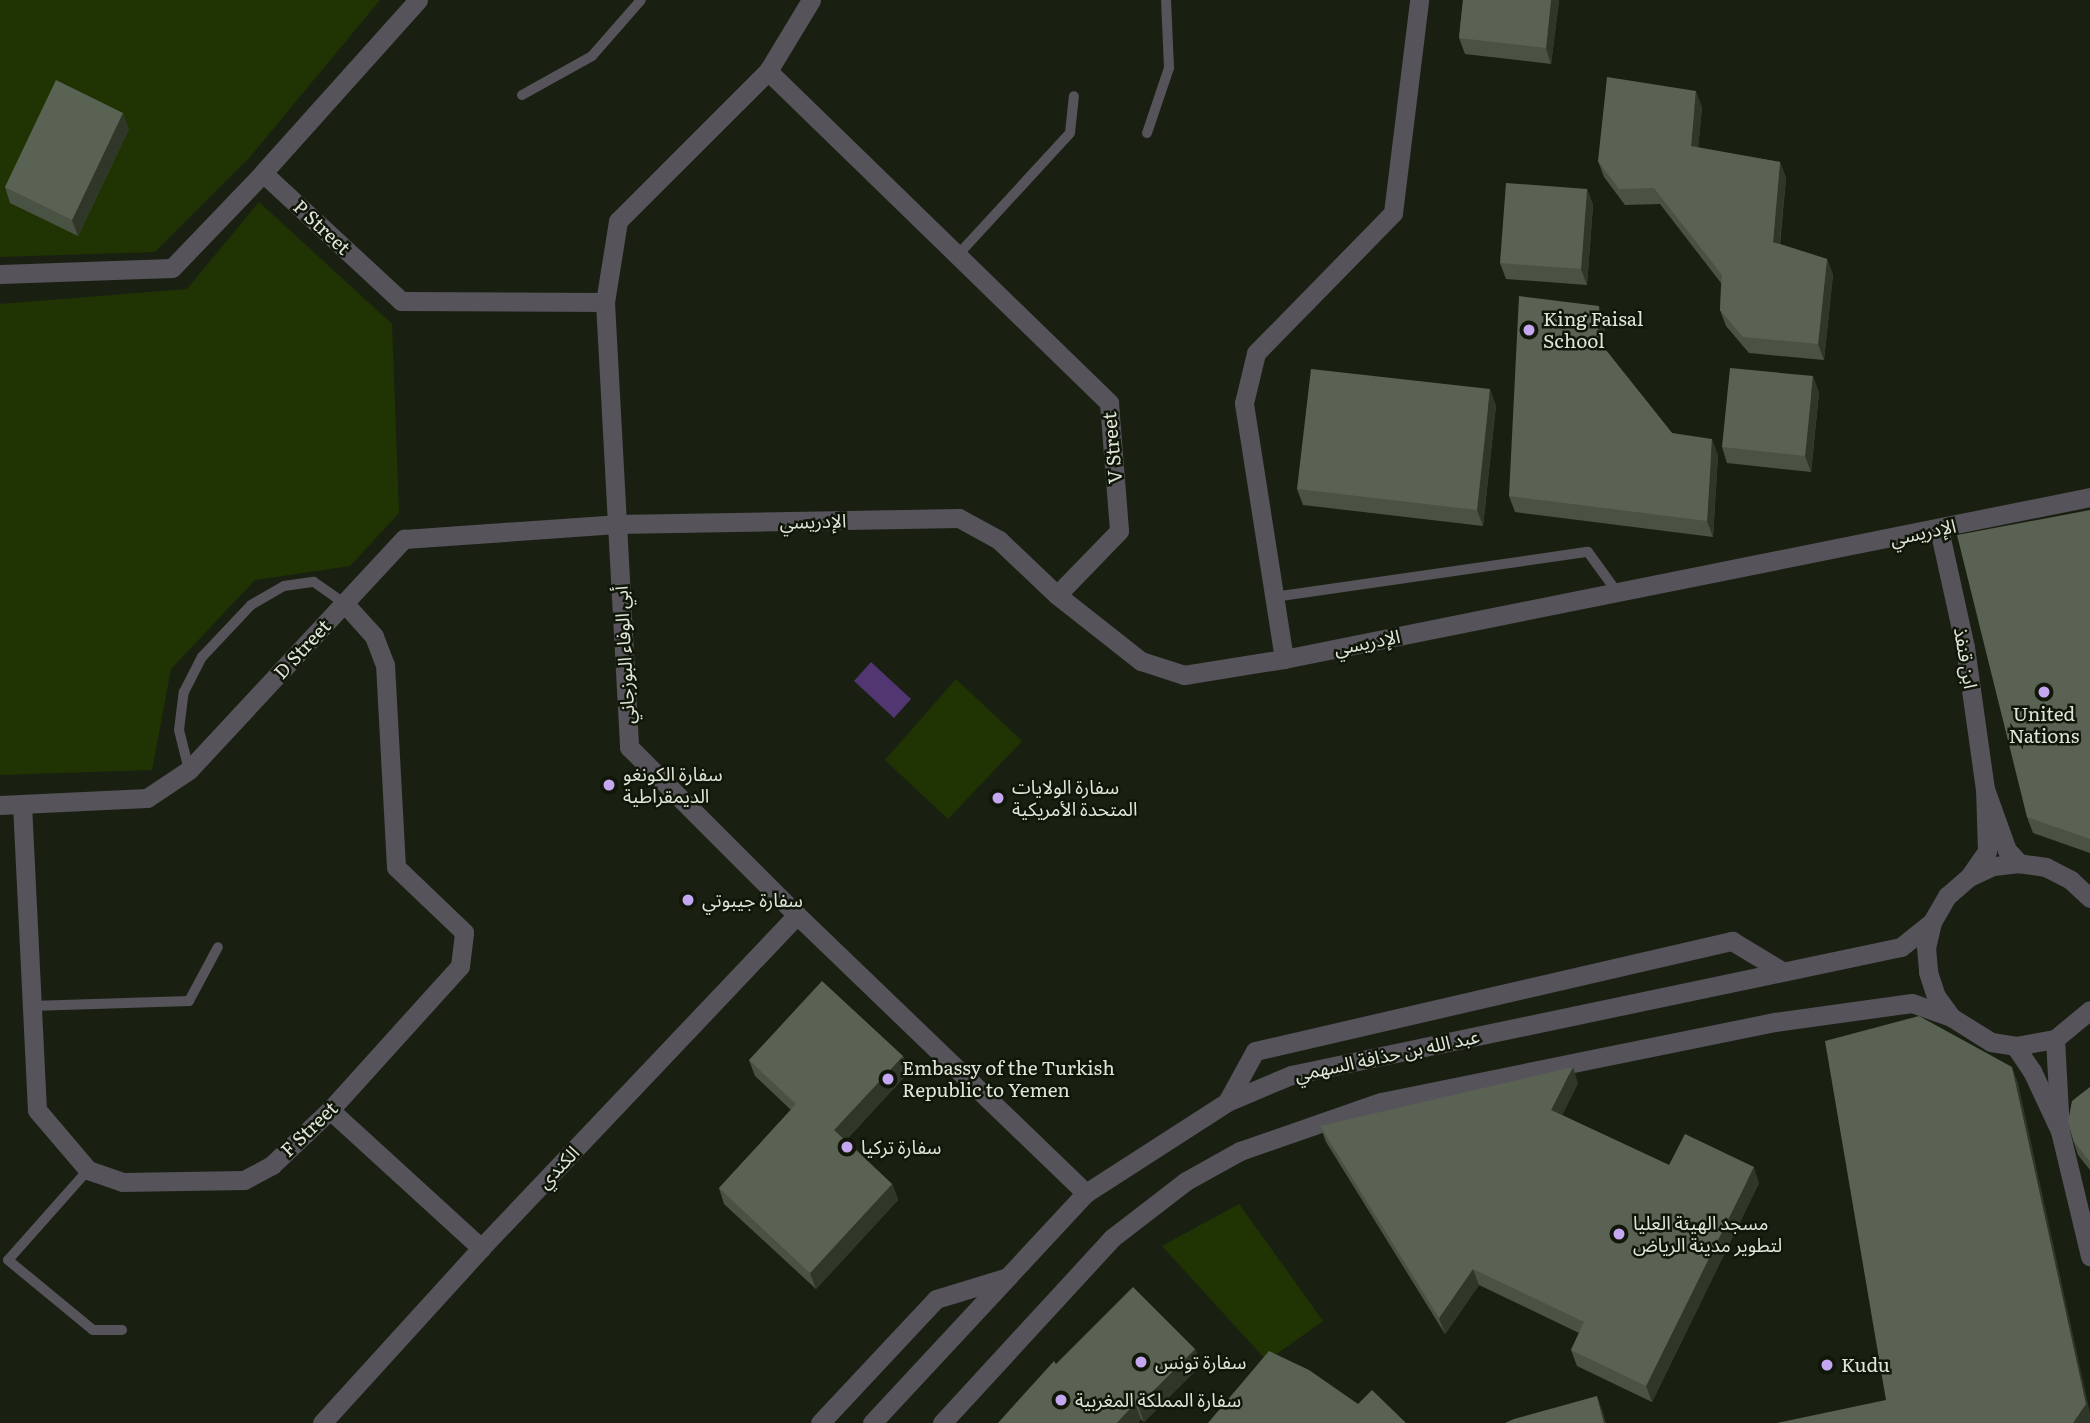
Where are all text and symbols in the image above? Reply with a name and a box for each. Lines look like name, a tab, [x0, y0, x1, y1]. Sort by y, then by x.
street label: P Street	[289, 195, 355, 259]
place label: King Faisal School	[1543, 308, 1643, 352]
marker: King Faisal School	[1521, 322, 1537, 338]
street label: V Street	[1097, 411, 1127, 485]
street label: الإدريسي	[779, 509, 847, 533]
street label: الإدريسي	[1888, 514, 1958, 550]
street label: أبي الوفاء البوزجاني	[609, 585, 639, 725]
street label: D Street	[269, 615, 335, 683]
street label: الإدريسي	[1332, 624, 1402, 660]
street label: ابن قنفذ	[1949, 626, 1983, 690]
marker: United Nations	[2036, 684, 2052, 700]
place label: United Nations	[2009, 703, 2079, 747]
place label: سفارة الكونغو الديمقراطية	[623, 763, 723, 807]
place label: سفارة الولايات المتحدة الأمريكية	[1012, 776, 1137, 820]
marker: سفارة الكونغو الديمقراطية	[601, 777, 617, 793]
marker: سفارة الولايات المتحدة الأمريكية	[990, 790, 1006, 806]
place label: سفارة جيبوتي	[702, 889, 803, 911]
marker: سفارة جيبوتي	[680, 892, 696, 908]
street label: عبد الله بن حذافة السهمي	[1292, 1024, 1482, 1086]
place label: Embassy of the Turkish Republic to Yemen	[902, 1057, 1115, 1101]
marker: Embassy of the Turkish Republic to Yemen	[880, 1071, 896, 1087]
street label: F Street	[276, 1097, 342, 1161]
place label: سفارة تركيا	[861, 1136, 941, 1158]
marker: سفارة تركيا	[839, 1139, 855, 1155]
street label: الكندي	[532, 1141, 584, 1193]
place label: مسجد الهيئة العليا لتطوير مدينة الرياض	[1633, 1212, 1782, 1256]
marker: مسجد الهيئة العليا لتطوير مدينة الرياض	[1611, 1226, 1627, 1242]
place label: سفارة تونس	[1155, 1351, 1246, 1373]
marker: سفارة تونس	[1133, 1354, 1149, 1370]
place label: Kudu	[1841, 1354, 1890, 1376]
marker: Kudu	[1819, 1357, 1835, 1373]
place label: سفارة المملكة المغربية	[1075, 1389, 1241, 1411]
marker: سفارة المملكة المغربية	[1053, 1392, 1069, 1408]

